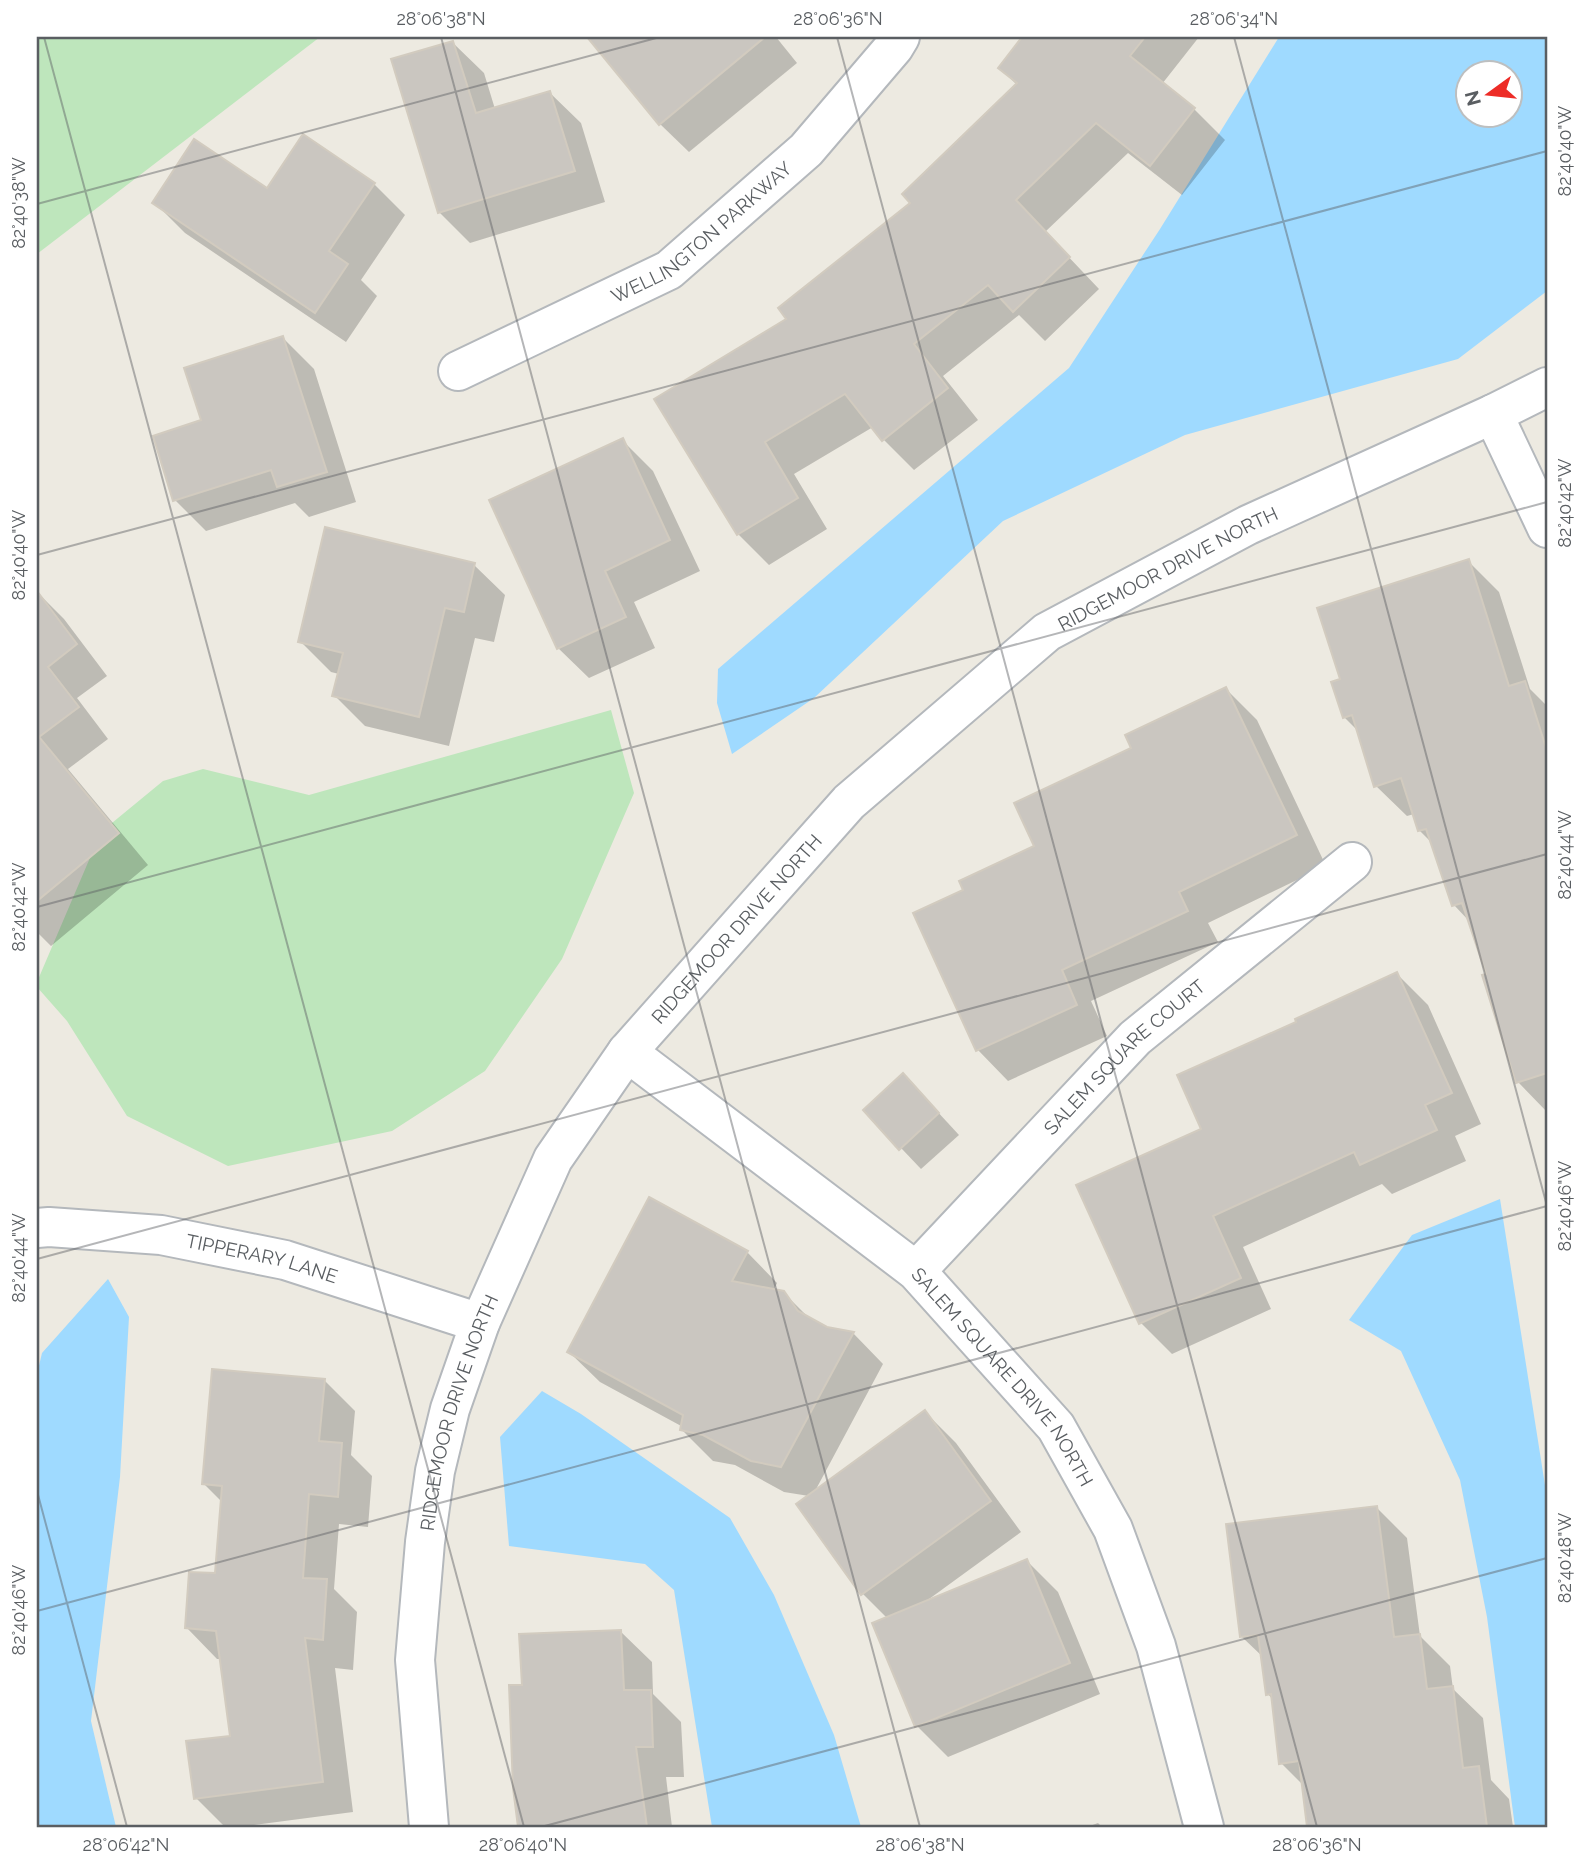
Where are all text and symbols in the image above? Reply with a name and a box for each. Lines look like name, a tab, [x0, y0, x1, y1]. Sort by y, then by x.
text: 28°06'38"N	[396, 8, 486, 29]
text: 28°06'36"N	[793, 8, 883, 29]
text: 28°06'34"N	[1190, 8, 1278, 29]
north arrow	[1454, 60, 1524, 130]
text: N	[1460, 89, 1485, 108]
text: 82°40'40"W	[1554, 105, 1575, 196]
street label: WELLINGTON PARKWAY	[607, 156, 796, 307]
text: 82°40'38"W	[8, 157, 29, 249]
text: 82°40'42"W	[1554, 458, 1575, 548]
street label: RIDGEMOOR DRIVE NORTH	[1054, 502, 1281, 635]
text: 82°40'40"W	[8, 509, 29, 600]
text: 82°40'44"W	[1554, 810, 1575, 900]
street label: RIDGEMOOR DRIVE NORTH	[647, 830, 826, 1028]
text: 82°40'42"W	[8, 862, 29, 952]
street label: SALEM SQUARE COURT	[1039, 975, 1210, 1139]
text: 82°40'46"W	[1554, 1160, 1575, 1251]
text: 82°40'44"W	[8, 1213, 29, 1303]
street label: TIPPERARY LANE	[184, 1229, 341, 1287]
street label: SALEM SQUARE DRIVE NORTH	[907, 1263, 1098, 1490]
street label: RIDGEMOOR DRIVE NORTH	[416, 1291, 502, 1532]
text: 82°40'48"W	[1554, 1513, 1575, 1603]
text: 82°40'46"W	[8, 1564, 29, 1655]
text: 28°06'42"N	[83, 1834, 169, 1855]
text: 28°06'40"N	[479, 1834, 567, 1855]
text: 28°06'38"N	[875, 1834, 965, 1855]
text: 28°06'36"N	[1272, 1834, 1362, 1855]

